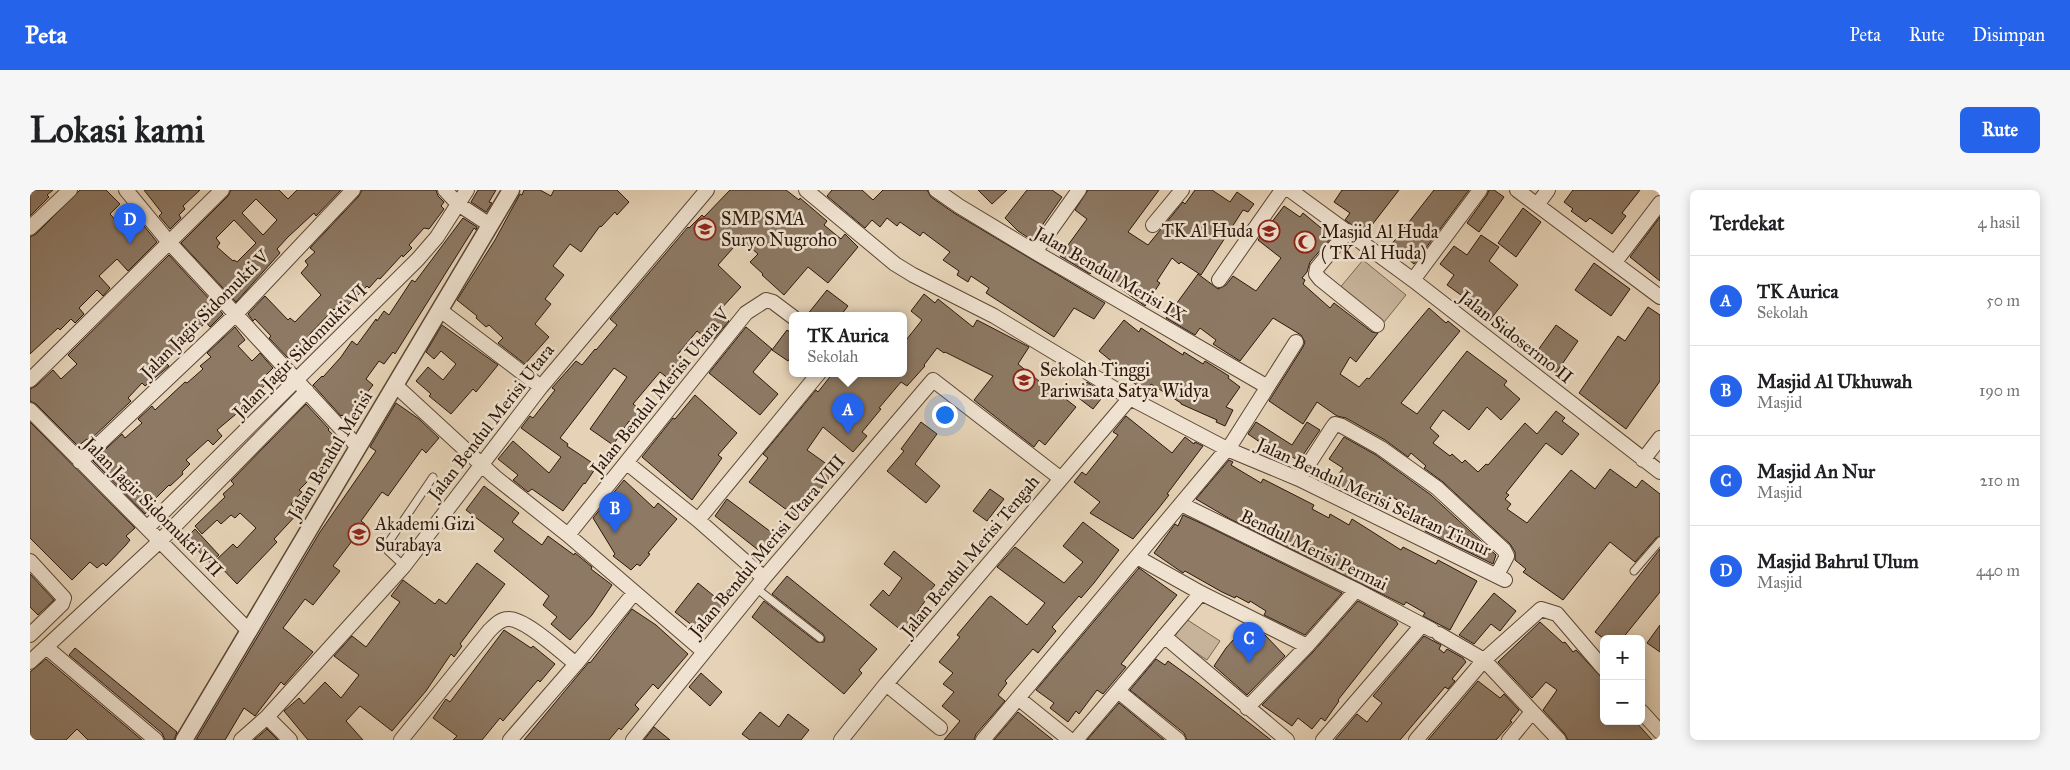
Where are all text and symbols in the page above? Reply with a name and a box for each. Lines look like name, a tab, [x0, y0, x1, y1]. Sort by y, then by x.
text: Peta	[25, 20, 67, 50]
text: Peta	[1850, 24, 1881, 46]
text: Rute	[1909, 24, 1945, 46]
text: Disimpan	[1973, 24, 2045, 46]
button: Rute	[1960, 107, 2040, 153]
text: Lokasi kami	[30, 109, 205, 152]
pin: D	[114, 203, 146, 244]
place label: SMP SMA Suryo Nugroho	[721, 208, 837, 252]
text: Terdekat	[1710, 210, 1784, 236]
text: 4 hasil	[1977, 213, 2020, 232]
school or university icon: SMP SMA Suryo Nugroho	[693, 217, 717, 241]
school or university icon: TK Al Huda	[1257, 219, 1281, 243]
place label: TK Al Huda	[1162, 220, 1253, 242]
street label: Jalan Bendul Merisi IX	[1028, 221, 1190, 327]
place label: Masjid Al Huda ( TK Al Huda)	[1321, 221, 1439, 265]
mosque icon: Masjid Al Huda ( TK Al Huda)	[1293, 230, 1317, 254]
street label: Jalan Jagir Sidomukti V	[135, 244, 276, 385]
street label: Jalan Jagir Sidomukti VI	[227, 279, 373, 425]
text: TK Aurica	[1757, 280, 1839, 303]
street label: Jalan Sidosermo II	[1453, 284, 1578, 389]
text: A	[1721, 291, 1731, 310]
text: 50 m	[1986, 291, 2020, 310]
street label: Jalan Bendul Merisi Utara V	[585, 302, 736, 481]
text: Sekolah	[1757, 303, 1808, 322]
popup	[789, 312, 907, 377]
text: TK Aurica	[807, 324, 889, 347]
street label: Jalan Bendul Merisi Utara	[422, 339, 560, 507]
text: Sekolah	[807, 347, 858, 366]
place label: Sekolah Tinggi Pariwisata Satya Widya	[1040, 359, 1209, 402]
school or university icon: Sekolah Tinggi Pariwisata Satya Widya	[1012, 368, 1036, 392]
text: Masjid Al Ukhuwah	[1757, 370, 1912, 393]
text: B	[1721, 381, 1731, 400]
text: 190 m	[1979, 381, 2020, 400]
street label: Jalan Bendul Merisi	[282, 387, 378, 526]
pin: A	[832, 393, 864, 434]
text: Masjid	[1757, 393, 1802, 412]
your location	[932, 402, 958, 428]
street label: Jalan Jagir Sidomukti VII	[76, 431, 228, 582]
street label: Jalan Bendul Merisi Selatan Timur	[1251, 432, 1495, 562]
street label: Jalan Bendul Merisi Utara VIII	[683, 450, 851, 644]
text: Masjid An Nur	[1757, 460, 1875, 483]
street label: Jalan Bendul Merisi Tengah	[895, 471, 1045, 643]
text: C	[1721, 471, 1731, 490]
text: 210 m	[1980, 471, 2020, 490]
text: Masjid	[1757, 483, 1802, 502]
pin: B	[599, 492, 631, 533]
street label: Bendul Merisi Permai	[1237, 505, 1391, 595]
place label: Akademi Gizi Surabaya	[374, 513, 475, 556]
school or university icon: Akademi Gizi Surabaya	[347, 522, 371, 546]
text: Masjid Bahrul Ulum	[1757, 550, 1919, 573]
text: D	[1720, 561, 1732, 580]
text: 440 m	[1976, 561, 2020, 580]
text: Masjid	[1757, 573, 1802, 592]
pin: C	[1233, 622, 1265, 663]
map controls	[1600, 635, 1645, 725]
button: +	[1600, 635, 1645, 680]
button: −	[1600, 680, 1645, 725]

